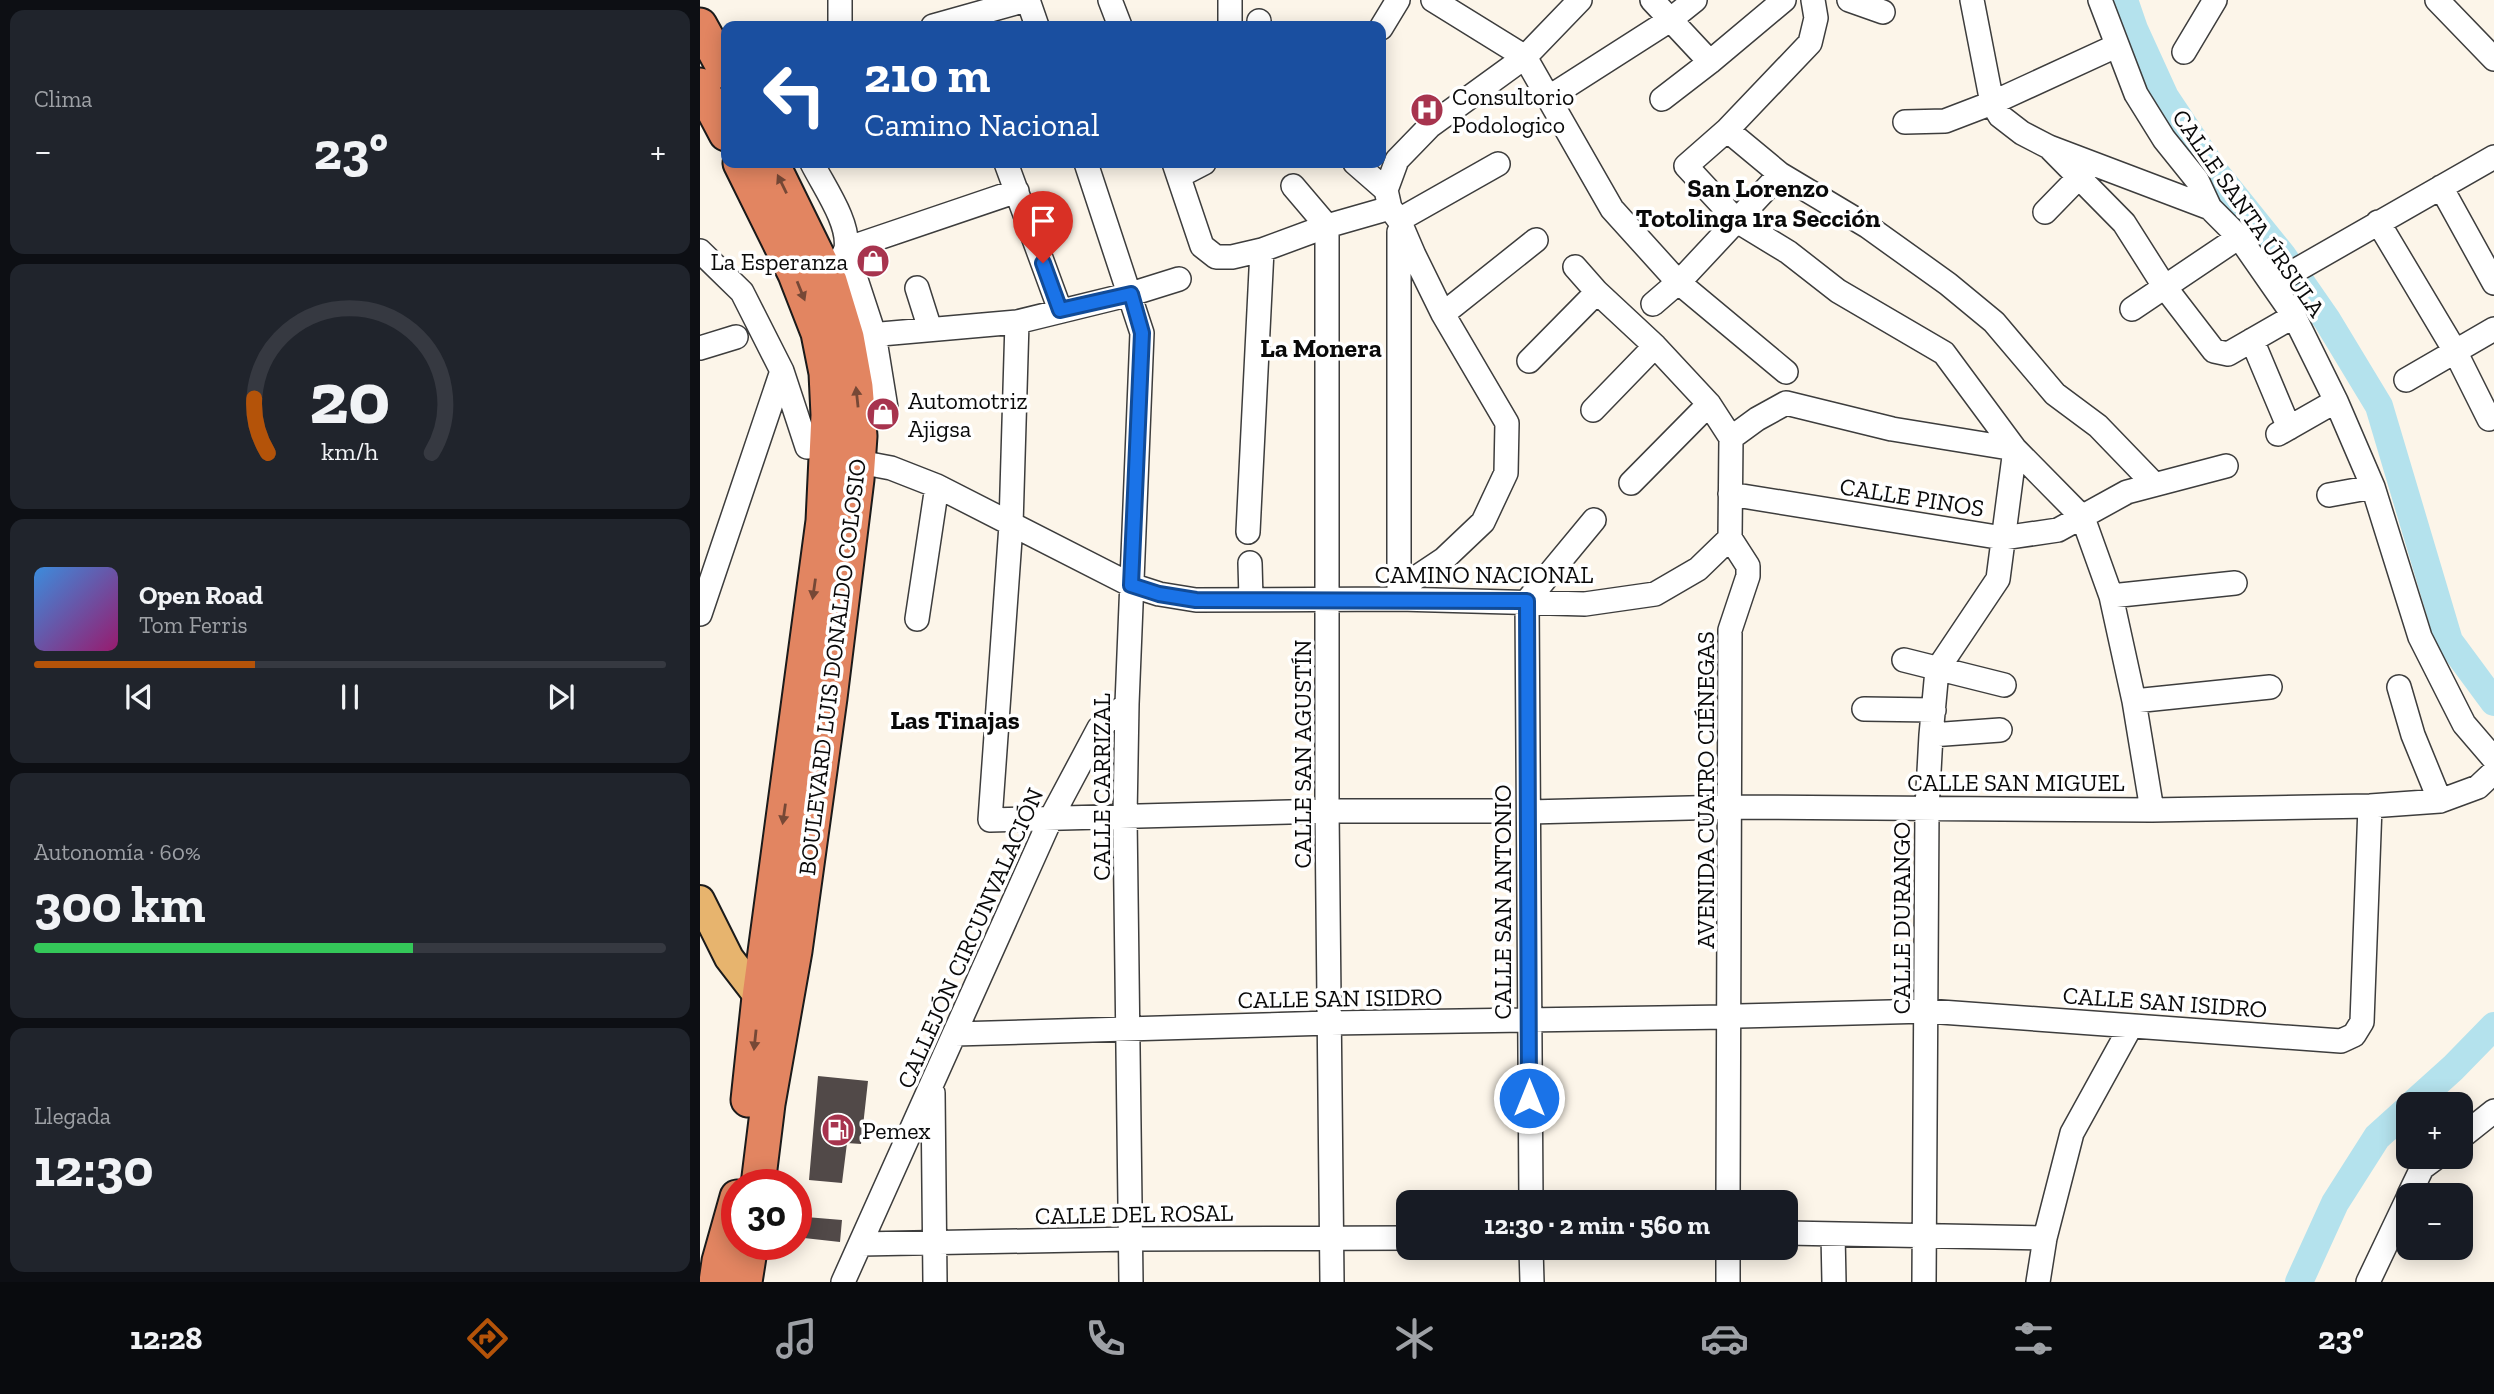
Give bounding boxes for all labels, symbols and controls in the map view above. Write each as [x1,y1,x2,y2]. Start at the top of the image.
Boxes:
text: 210 m [864,46,990,105]
icon: left [749,49,840,140]
place label: Consultorio Podologico [1452,82,1574,139]
text: Clima [34,85,92,113]
hospital icon: Consultorio Podologico [1408,91,1446,129]
street label: CALLE SANTA ÚRSULA [2166,104,2332,323]
text: Camino Nacional [864,106,1100,144]
text: 23° [314,120,388,182]
text: − [34,128,52,174]
text: + [650,128,666,174]
district label: San Lorenzo Totolinga 1ra Sección [1636,172,1881,234]
one-way arrow [777,174,788,194]
pin [1013,191,1073,263]
icon: arrive [1024,202,1062,240]
shop icon: La Esperanza [854,242,892,280]
place label: La Esperanza [711,247,848,276]
one-way arrow [796,280,807,301]
district label: La Monera [1260,332,1382,364]
text: 20 [309,354,391,442]
one-way arrow [851,386,862,408]
place label: Automotriz Ajigsa [908,386,1028,443]
shop icon: Automotriz Ajigsa [864,395,902,433]
text: km/h [321,435,379,465]
street label: BOULEVARD LUIS DONALDO COLOSIO [792,457,872,877]
street label: CALLE PINOS [1838,471,1986,523]
street label: CAMINO NACIONAL [1375,560,1593,589]
one-way arrow [808,578,819,600]
text: Open Road [139,579,263,611]
text: Tom Ferris [139,611,248,639]
street label: AVENIDA CUATRO CIÉNEGAS [1691,631,1720,949]
street label: CALLE SAN AGUSTÍN [1288,640,1317,868]
icon: previous [120,678,158,716]
icon: pause [331,678,369,716]
icon: next [542,678,580,716]
street label: CALLE CARRIZAL [1087,693,1116,881]
district label: Las Tinajas [890,704,1020,736]
street label: CALLE SAN MIGUEL [1907,768,2125,797]
street label: CALLEJÓN CIRCUNVALACIÓN [890,783,1050,1093]
street label: CALLE SAN ANTONIO [1488,785,1517,1019]
one-way arrow [778,804,789,826]
street label: CALLE DURANGO [1887,822,1916,1014]
text: Autonomía · 60% [34,838,201,866]
text: 300 km [34,873,206,935]
street label: CALLE SAN ISIDRO [2062,980,2268,1024]
street label: CALLE SAN ISIDRO [1237,982,1443,1014]
one-way arrow [749,1029,760,1051]
position arrow [1492,1061,1566,1135]
map controls [2396,1092,2473,1260]
button: + [2396,1092,2473,1169]
text: Llegada [34,1102,111,1130]
fuel station icon: Pemex [819,1111,857,1149]
place label: Pemex [862,1116,931,1145]
text: 12:30 [34,1137,154,1199]
speed limit sign: 30 [721,1169,812,1260]
button: − [2396,1183,2473,1260]
street label: CALLE DEL ROSAL [1034,1198,1234,1230]
text: 12:30 · 2 min · 560 m [1484,1209,1710,1241]
icon: directions [463,1314,512,1363]
icon: music [772,1314,821,1363]
icon: phone [1081,1314,1130,1363]
icon: climate [1390,1314,1439,1363]
icon: car [1700,1314,1749,1363]
icon: filters [2009,1314,2058,1363]
text: 12:28 [130,1319,203,1357]
text: 23° [2318,1319,2364,1357]

